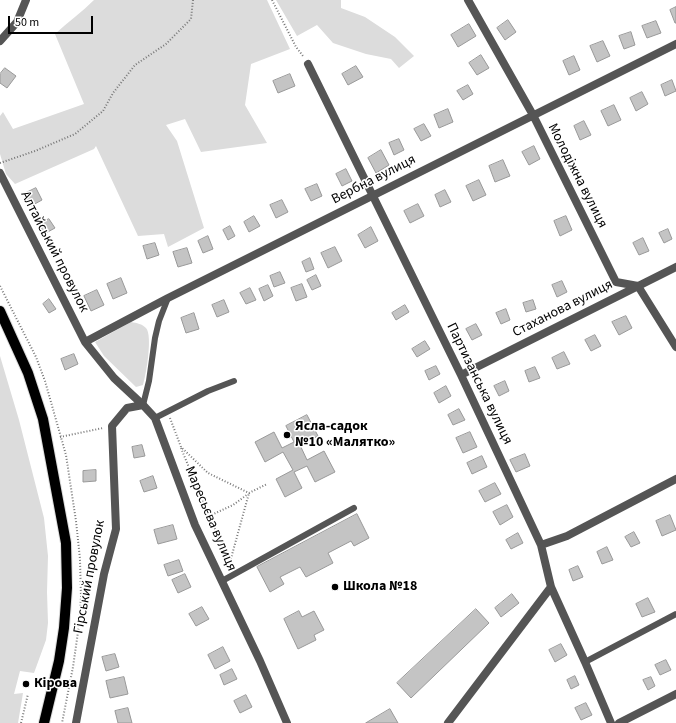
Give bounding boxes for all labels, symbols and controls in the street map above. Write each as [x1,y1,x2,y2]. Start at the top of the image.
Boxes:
scale bar [10,8,95,34]
text: 50 m [15,14,39,31]
street label: Молодіжна вулиця [543,121,611,231]
street label: Вербна вулиця [329,152,419,208]
street label: Алтайський провулок [16,189,92,315]
street label: Стаханова вулиця [510,276,616,342]
street label: Партизанська вулиця [442,321,516,447]
place label: Ясла-садок №10 «Малятко» [295,419,395,452]
marker: Ясла-садок №10 «Малятко» [282,430,292,440]
street label: Маресьєва вулиця [180,464,240,574]
street label: Гірський провулок [71,519,109,635]
place label: Школа №18 [343,579,417,595]
marker: Школа №18 [330,582,340,592]
place label: Кірова [34,676,77,692]
marker: Кірова [21,679,31,689]

